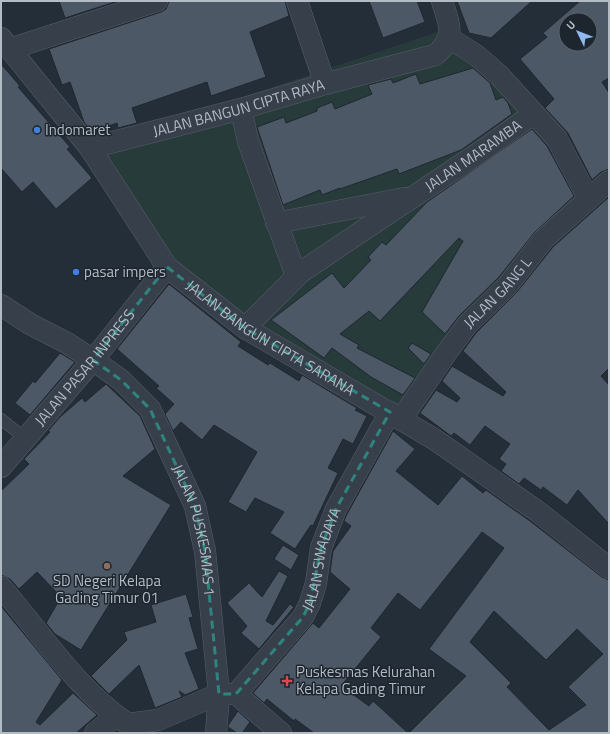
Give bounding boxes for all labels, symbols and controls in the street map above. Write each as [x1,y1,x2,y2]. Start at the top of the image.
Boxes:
north arrow [558,12,598,52]
text: U [562,17,579,33]
street label: JALAN BANGUN CIPTA RAYA [150,73,327,142]
street label: JALAN MARAMBA [420,114,526,197]
place label: Indomaret [45,118,111,141]
marker: Indomaret [32,125,42,135]
street label: JALAN GANG L [458,252,537,334]
place label: pasar impers [84,260,166,283]
marker: pasar impers [71,267,81,277]
street label: JALAN BANGUN CIPTA SARANA [181,274,359,401]
street label: JALAN PASAR INPRESS [29,304,140,431]
street label: JALAN PUSKESMAS 1 [166,460,221,597]
street label: JALAN SWADAYA [296,504,347,615]
marker: SD Negeri Kelapa Gading Timur 01 [102,561,112,571]
place label: SD Negeri Kelapa Gading Timur 01 [53,569,162,609]
place label: Puskesmas Kelurahan Kelapa Gading Timur [296,660,435,700]
marker: Puskesmas Kelurahan Kelapa Gading Timur [281,675,293,687]

